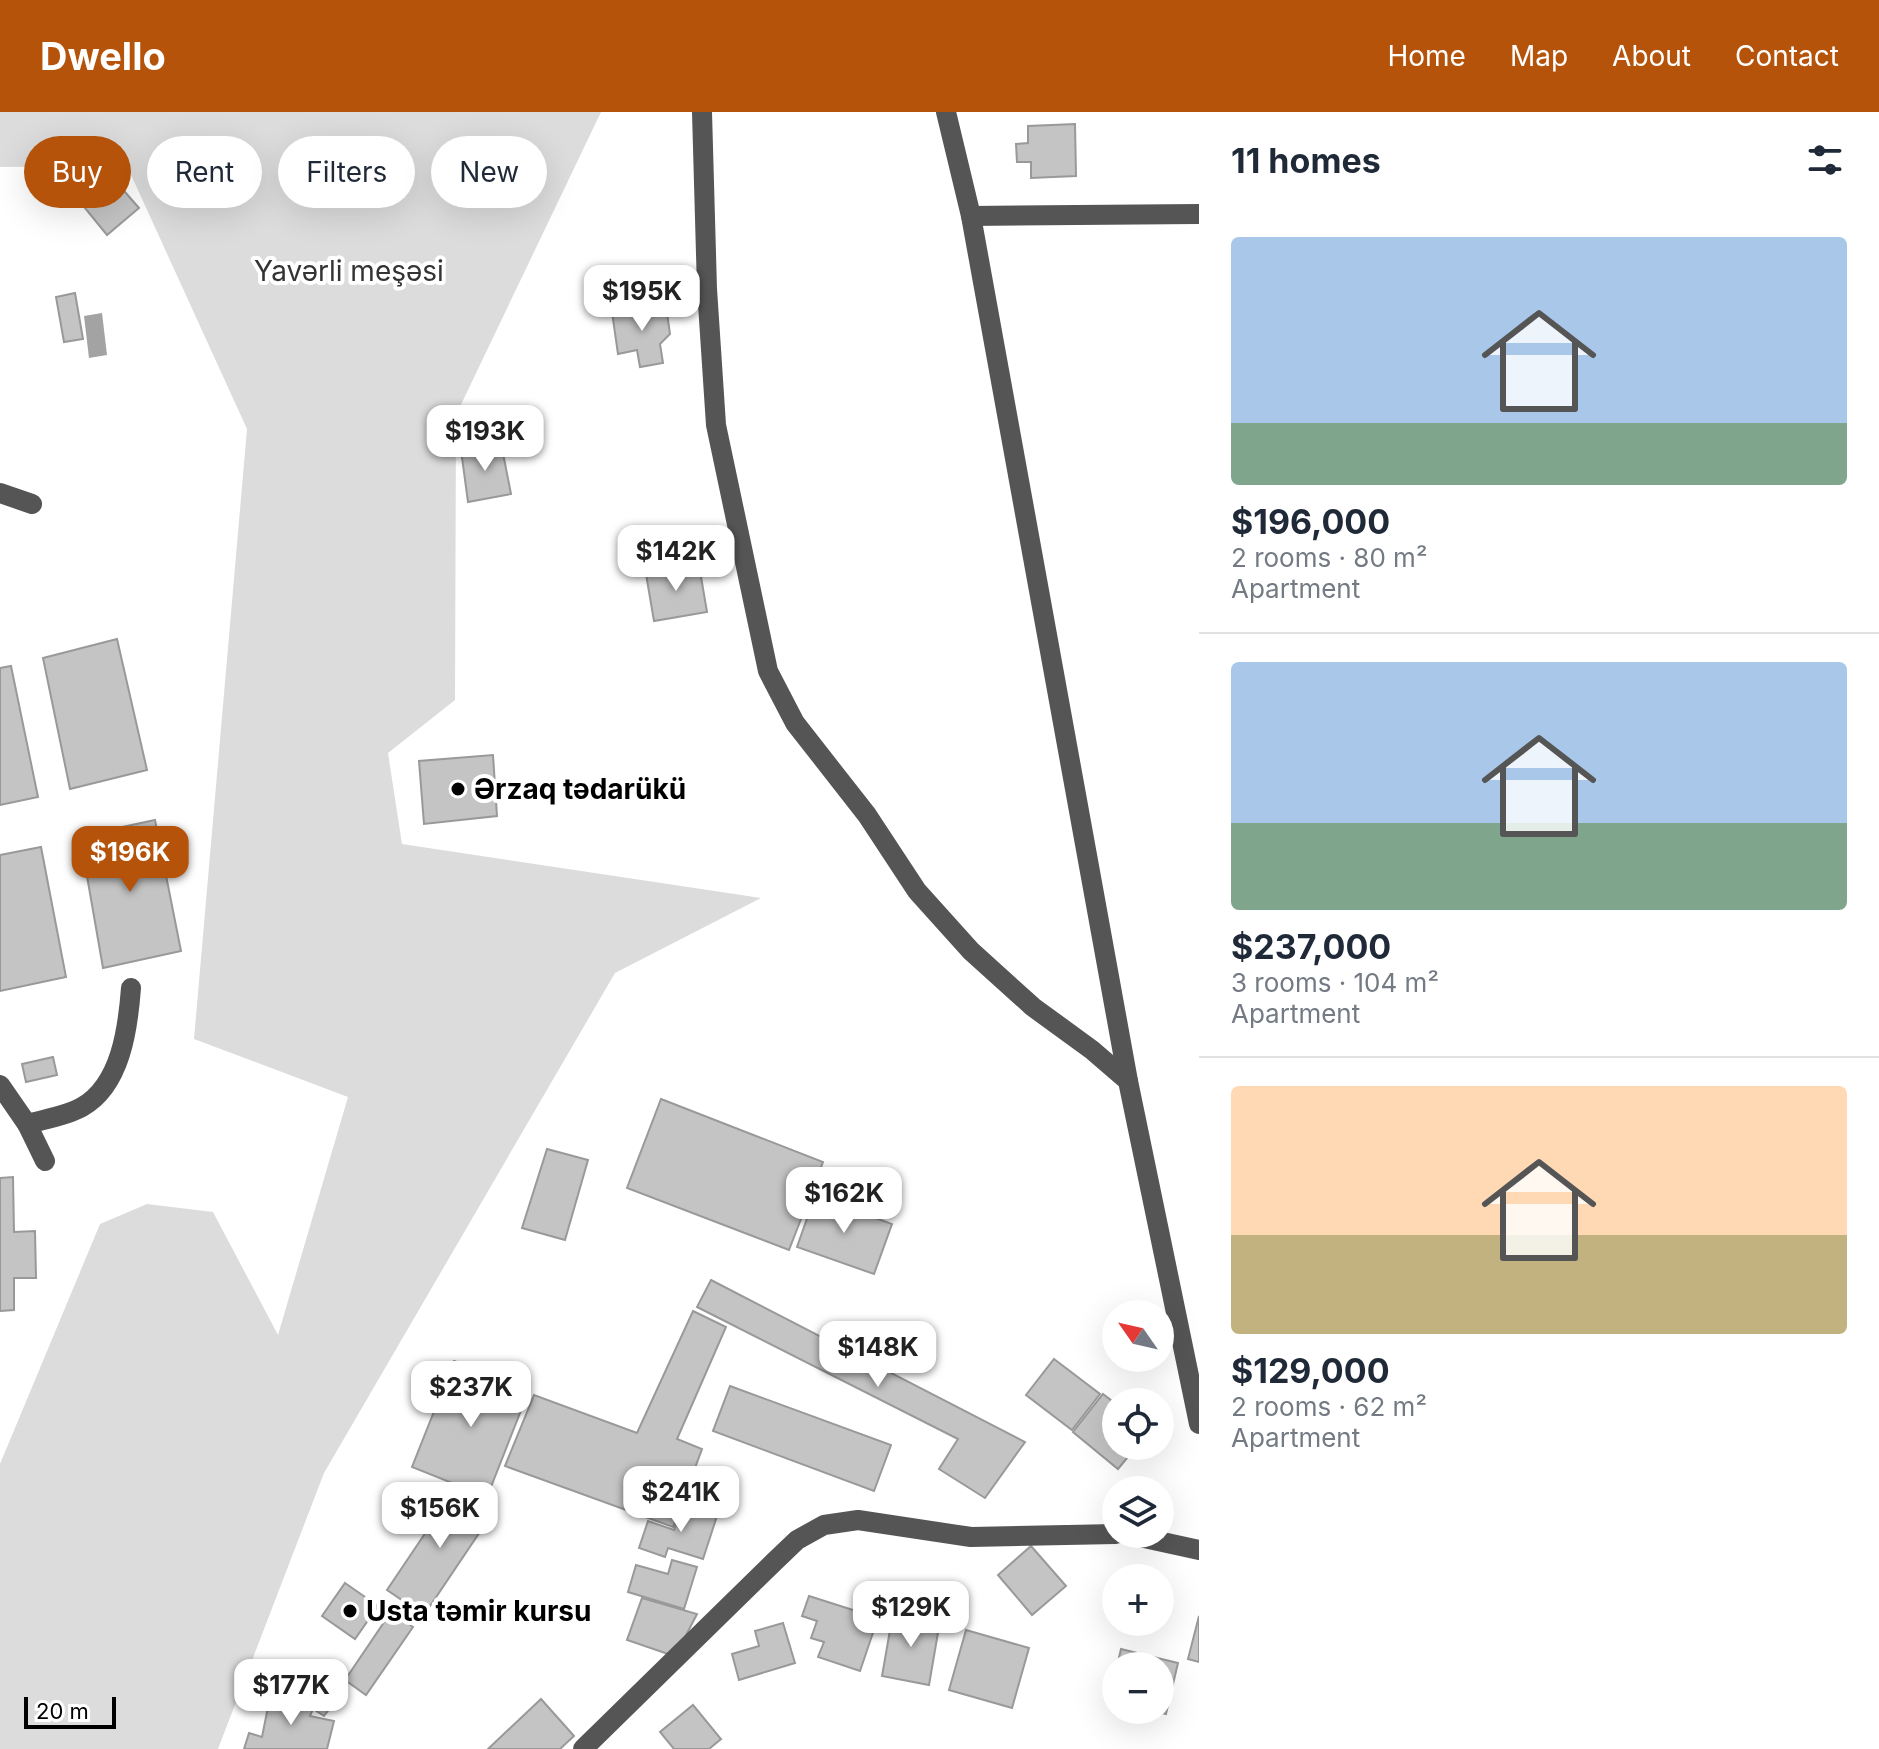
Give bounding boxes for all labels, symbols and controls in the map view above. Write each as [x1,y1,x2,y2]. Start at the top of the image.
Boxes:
text: Dwello [40,33,166,79]
text: Home [1387,39,1466,73]
text: Map [1510,39,1568,73]
text: About [1612,39,1691,73]
text: Contact [1735,39,1839,73]
chip: Buy [24,136,131,208]
chip: Rent [147,136,262,208]
chip: Filters [278,136,415,208]
chip: New [431,136,547,208]
icon: filters [1803,138,1847,182]
text: 11 homes [1231,140,1381,181]
park label: Yavərli meşəsi [254,254,444,288]
pin: $195K [586,265,698,333]
text: $195K [602,275,682,306]
icon: home [1467,289,1611,433]
pin: $193K [429,405,541,473]
text: $193K [445,415,525,446]
text: $196,000 [1231,501,1390,542]
pin: $142K [620,525,732,593]
text: $142K [636,535,716,566]
text: 2 rooms · 80 m² [1231,542,1427,573]
text: Apartment [1231,573,1360,604]
icon: home [1467,714,1611,858]
place label: Ərzaq tədarükü [474,772,686,806]
marker: Ərzaq tədarükü [449,780,467,798]
pin: $196K [74,826,186,894]
text: $196K [90,836,170,867]
text: $237,000 [1231,926,1391,967]
text: 3 rooms · 104 m² [1231,967,1439,998]
text: Apartment [1231,998,1360,1029]
icon: home [1467,1138,1611,1282]
pin: $162K [788,1167,900,1235]
text: $162K [804,1177,884,1208]
north arrow [1102,1300,1174,1372]
map controls [1102,1300,1174,1724]
pin: $148K [822,1321,934,1389]
text: $148K [837,1331,919,1362]
text: $129,000 [1231,1350,1390,1391]
pin: $237K [415,1361,527,1429]
text: $237K [429,1371,513,1402]
button: locate [1102,1388,1174,1460]
text: 2 rooms · 62 m² [1231,1391,1427,1422]
text: Apartment [1231,1422,1360,1453]
pin: $241K [625,1466,737,1534]
text: $241K [641,1476,721,1507]
button: layers [1102,1476,1174,1548]
pin: $156K [384,1482,496,1550]
text: $156K [400,1492,480,1523]
button: + [1102,1564,1174,1636]
pin: $129K [855,1581,967,1649]
text: $129K [871,1591,951,1622]
place label: Usta təmir kursu [366,1594,591,1628]
marker: Usta təmir kursu [341,1602,359,1620]
button: − [1102,1652,1174,1724]
pin: $177K [235,1659,347,1727]
text: $177K [252,1669,330,1700]
scale bar [24,1693,116,1729]
text: 20 m [36,1698,89,1724]

